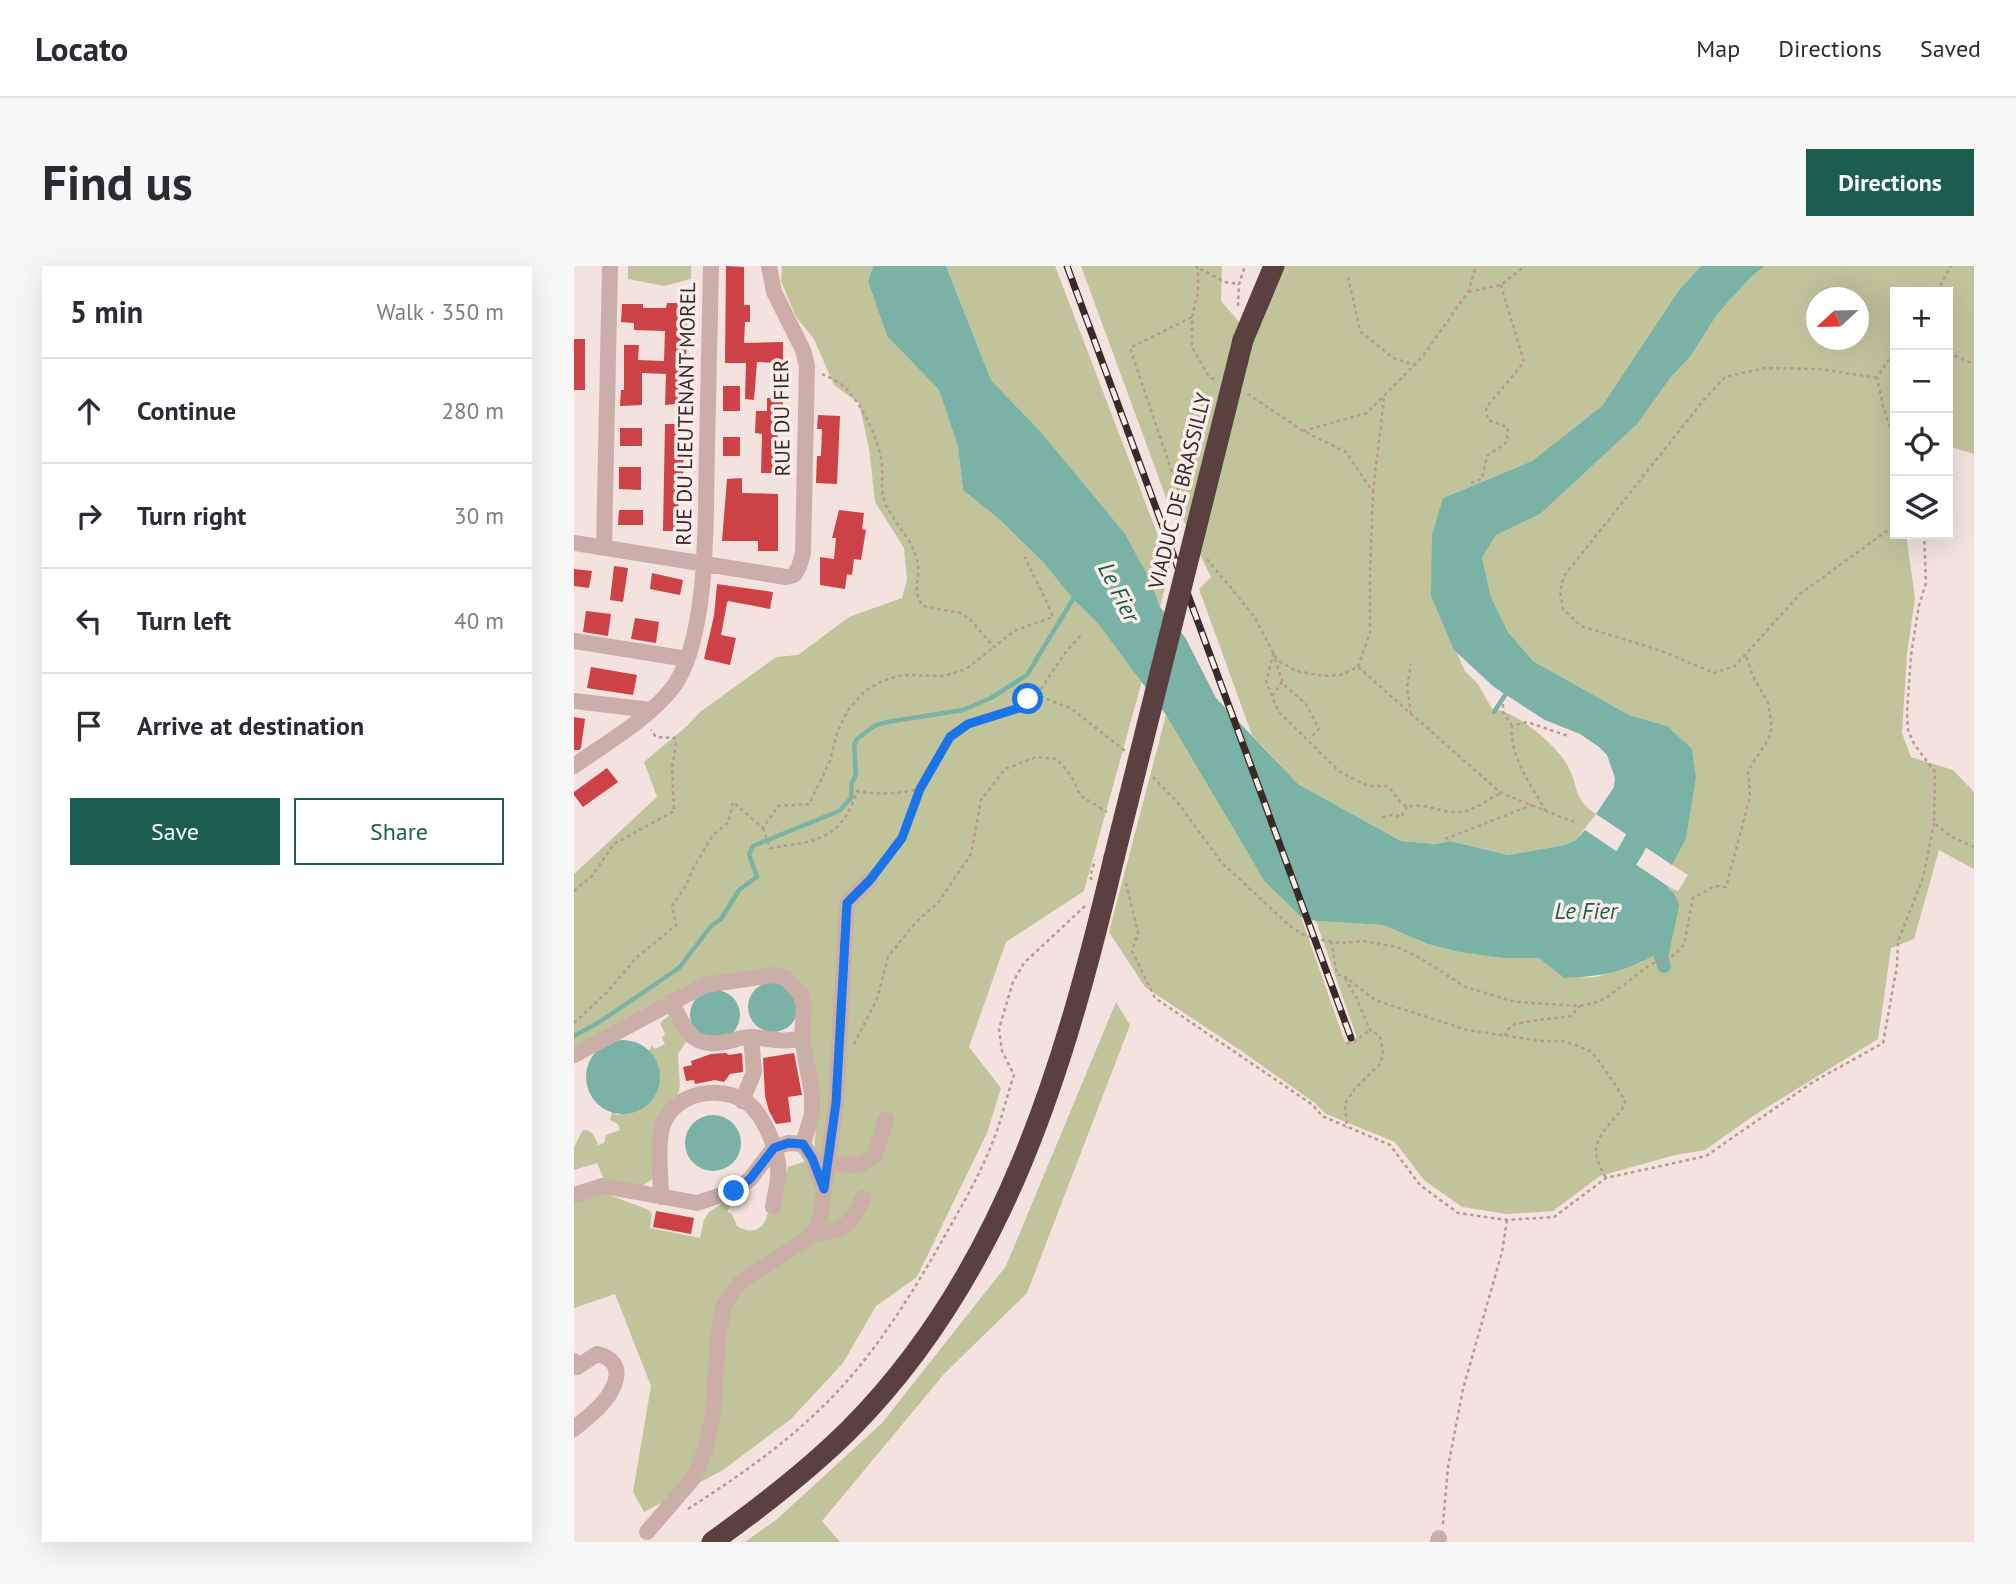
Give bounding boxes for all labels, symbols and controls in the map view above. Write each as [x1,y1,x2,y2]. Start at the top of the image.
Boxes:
text: Locato [35,27,128,70]
text: Map [1696,33,1740,64]
text: Directions [1778,33,1882,64]
text: Saved [1920,33,1981,64]
button: Directions [1806,149,1974,216]
text: Find us [42,150,193,214]
street label: RUE DU LIEUTENANT MOREL [670,282,701,546]
north arrow [1806,287,1869,350]
map controls [1890,287,1953,539]
button: + [1890,287,1953,350]
text: 5 min [70,292,143,331]
text: Walk · 350 m [377,297,504,326]
button: − [1890,350,1953,413]
street label: RUE DU FIER [767,359,796,477]
street label: VIADUC DE BRASSILLY [1142,390,1217,593]
icon: ahead [70,392,108,430]
text: Continue [137,394,236,427]
text: 280 m [442,396,504,425]
button: locate [1890,413,1953,476]
button: layers [1890,476,1953,539]
icon: right [70,497,108,535]
text: Turn right [137,499,246,532]
text: 30 m [454,501,504,530]
water label: Le Fier [1092,557,1147,628]
icon: left [70,602,108,640]
text: Turn left [137,604,231,637]
text: 40 m [454,606,504,635]
route start [1012,683,1043,714]
icon: arrive [70,707,108,745]
text: Arrive at destination [137,709,364,742]
button: Save [70,798,280,865]
button: Share [294,798,504,865]
water label: Le Fier [1555,896,1619,925]
route end [718,1175,749,1206]

